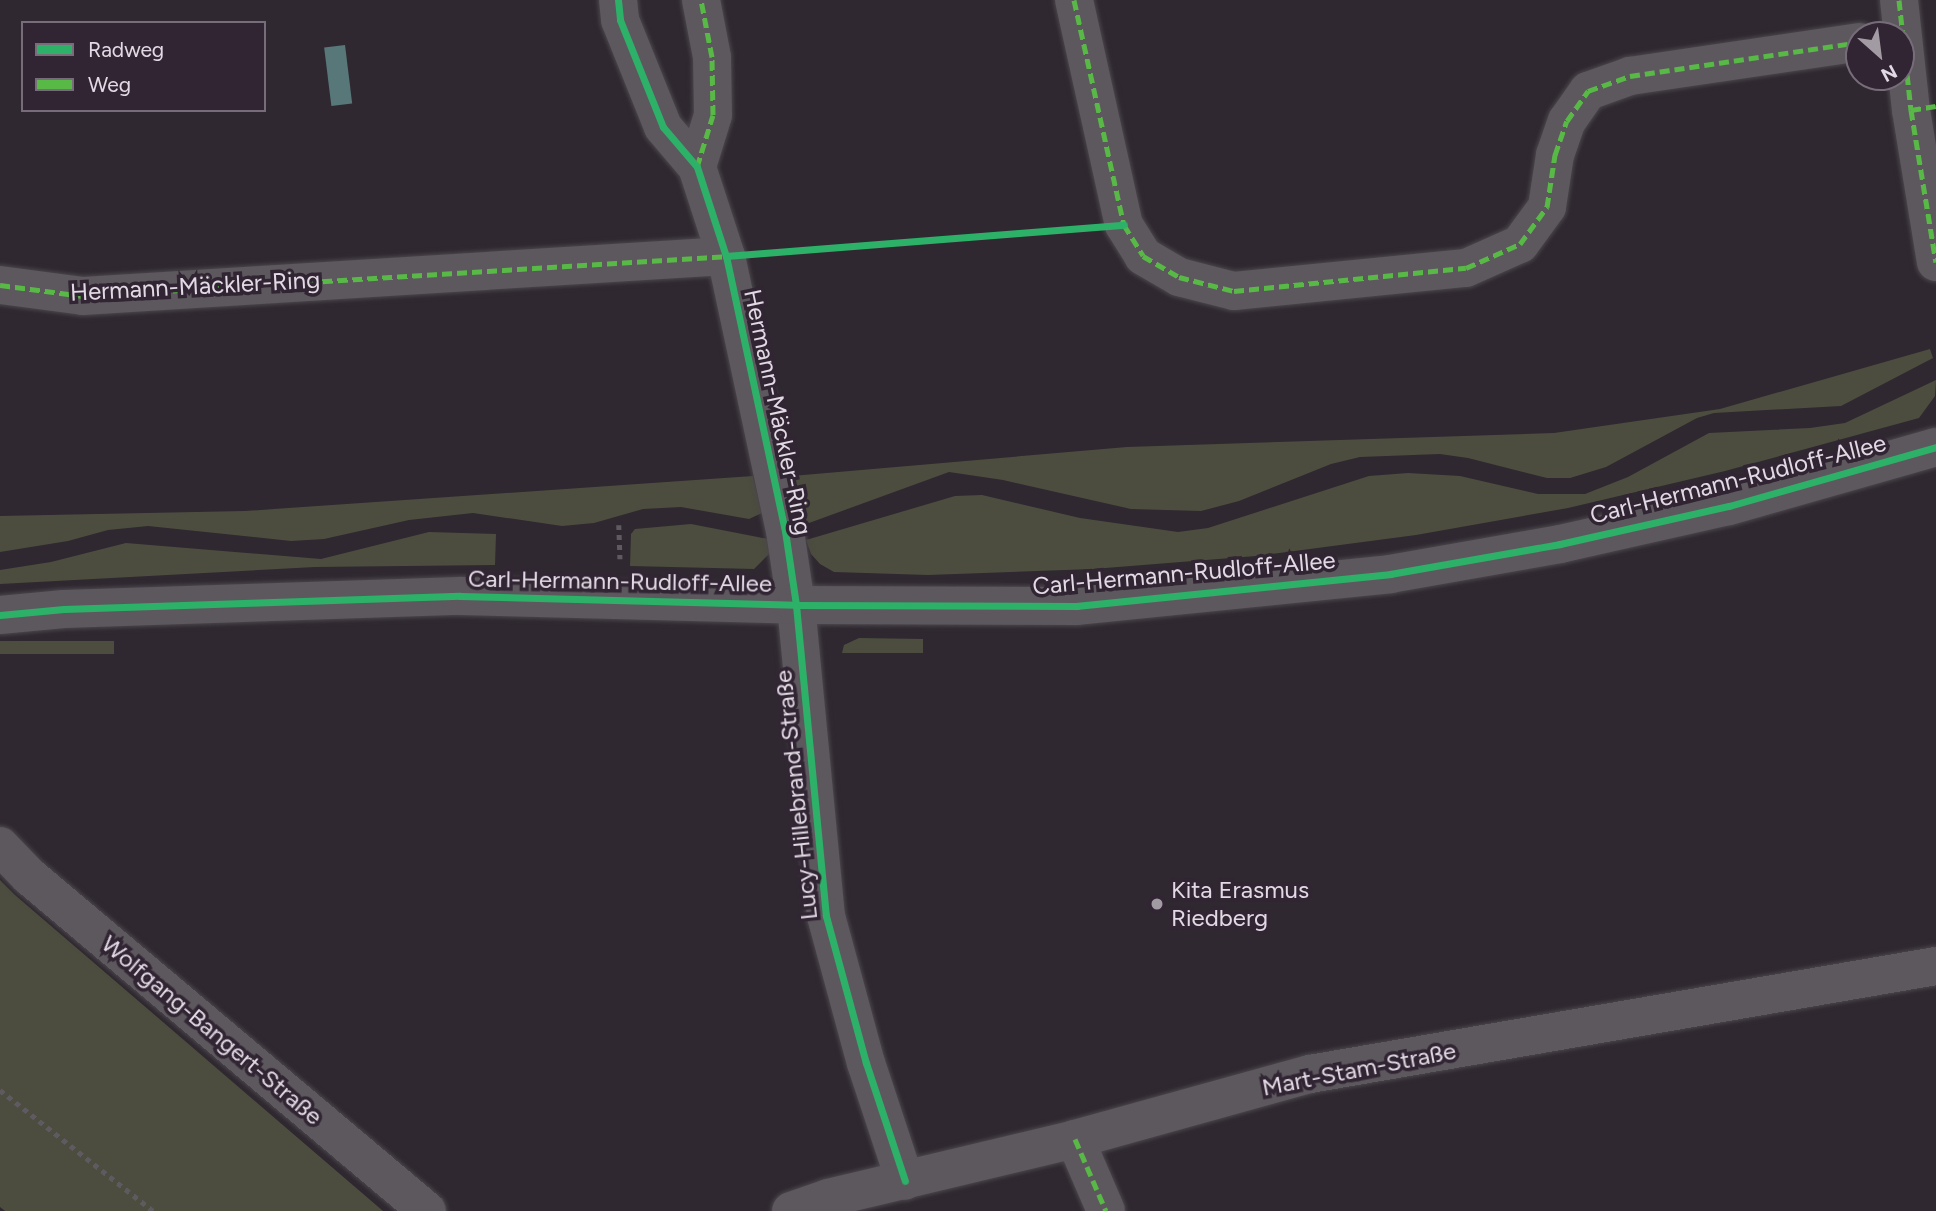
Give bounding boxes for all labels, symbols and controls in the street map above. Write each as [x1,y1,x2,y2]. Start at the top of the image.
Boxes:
legend [21,21,266,112]
north arrow [1845,21,1915,91]
text: Radweg [88,37,164,62]
text: N [1877,60,1901,87]
text: Weg [88,72,131,97]
street label: Hermann-Mäckler-Ring [69,265,321,307]
street label: Hermann-Mäckler-Ring [738,287,818,537]
street label: Carl-Hermann-Rudloff-Allee [1587,428,1889,530]
street label: Carl-Hermann-Rudloff-Allee [1031,545,1337,601]
street label: Carl-Hermann-Rudloff-Allee [468,564,772,598]
street label: Lucy-Hillebrand-Straße [769,669,823,921]
place label: Kita Erasmus Riedberg [1171,876,1309,932]
marker: Kita Erasmus Riedberg [1149,896,1165,912]
street label: Wolfgang-Bangert-Straße [96,929,328,1131]
street label: Mart-Stam-Straße [1260,1036,1458,1102]

